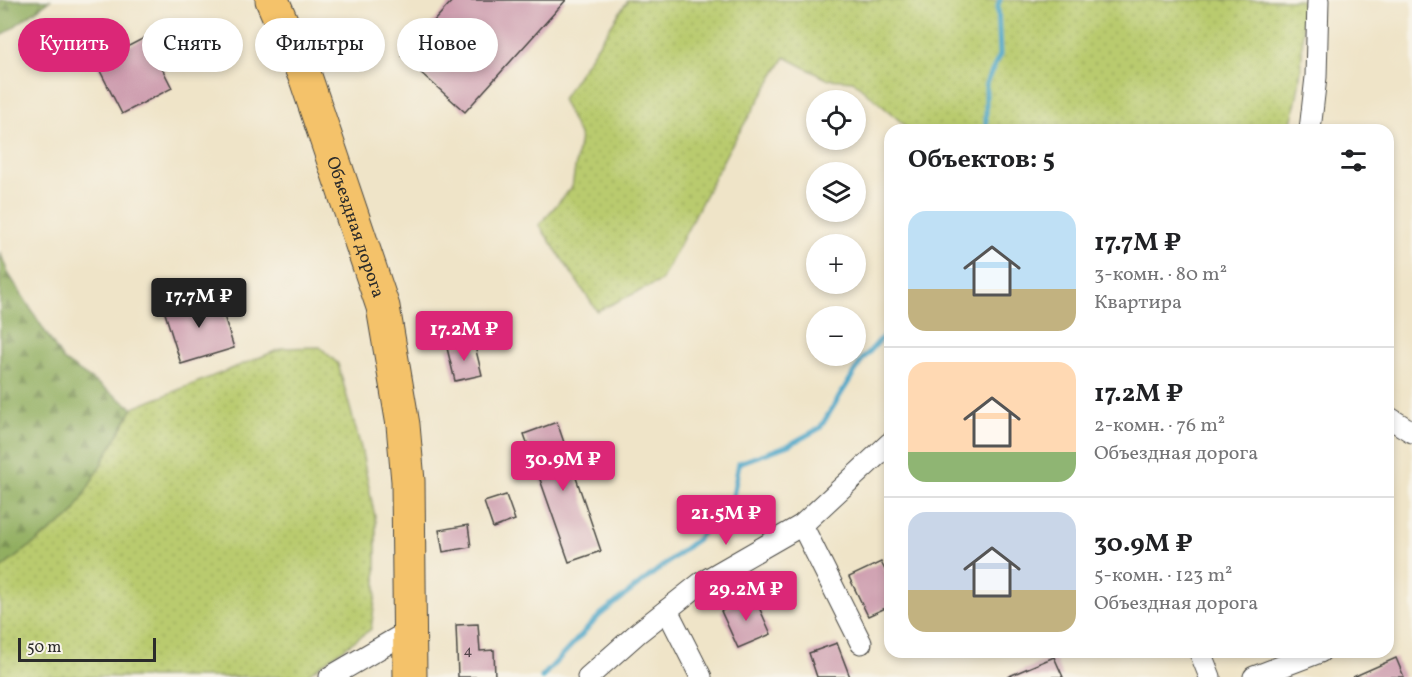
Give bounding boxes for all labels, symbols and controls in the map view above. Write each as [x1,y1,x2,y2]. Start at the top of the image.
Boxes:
chip: Купить [18,18,130,72]
chip: Снять [142,18,243,72]
chip: Фильтры [255,18,385,72]
chip: Новое [397,18,498,72]
map controls [806,90,866,366]
button: locate [806,90,866,150]
text: Объектов: 5 [908,142,1055,178]
icon: filters [1337,144,1370,177]
street label: Объездная дорога [319,153,390,301]
button: layers [806,162,866,222]
text: 17.7M ₽ [1094,225,1181,261]
button: + [806,234,866,294]
icon: home [956,235,1028,307]
text: 3-комн. · 80 m² [1094,261,1227,289]
pin: 17.7M ₽ [144,278,254,329]
text: 17.7M ₽ [165,283,233,311]
text: Квартира [1094,289,1182,317]
button: − [806,306,866,366]
pin: 17.2M ₽ [409,311,519,362]
text: 17.2M ₽ [430,316,498,344]
text: 17.2M ₽ [1094,376,1183,412]
icon: home [956,386,1028,458]
text: 2-комн. · 76 m² [1094,412,1225,440]
text: Объездная дорога [1094,440,1258,468]
pin: 30.9M ₽ [508,441,618,492]
text: 30.9M ₽ [525,446,601,474]
pin: 21.5M ₽ [671,495,781,546]
text: 21.5M ₽ [691,500,761,528]
text: 30.9M ₽ [1094,526,1193,562]
icon: home [956,536,1028,608]
text: 5-комн. · 123 m² [1094,562,1232,590]
pin: 29.2M ₽ [691,571,801,622]
text: 29.2M ₽ [709,576,783,604]
text: Объездная дорога [1094,590,1258,618]
scale bar [18,635,156,662]
text: 50 m [27,637,61,659]
house number: 4 [464,641,473,662]

